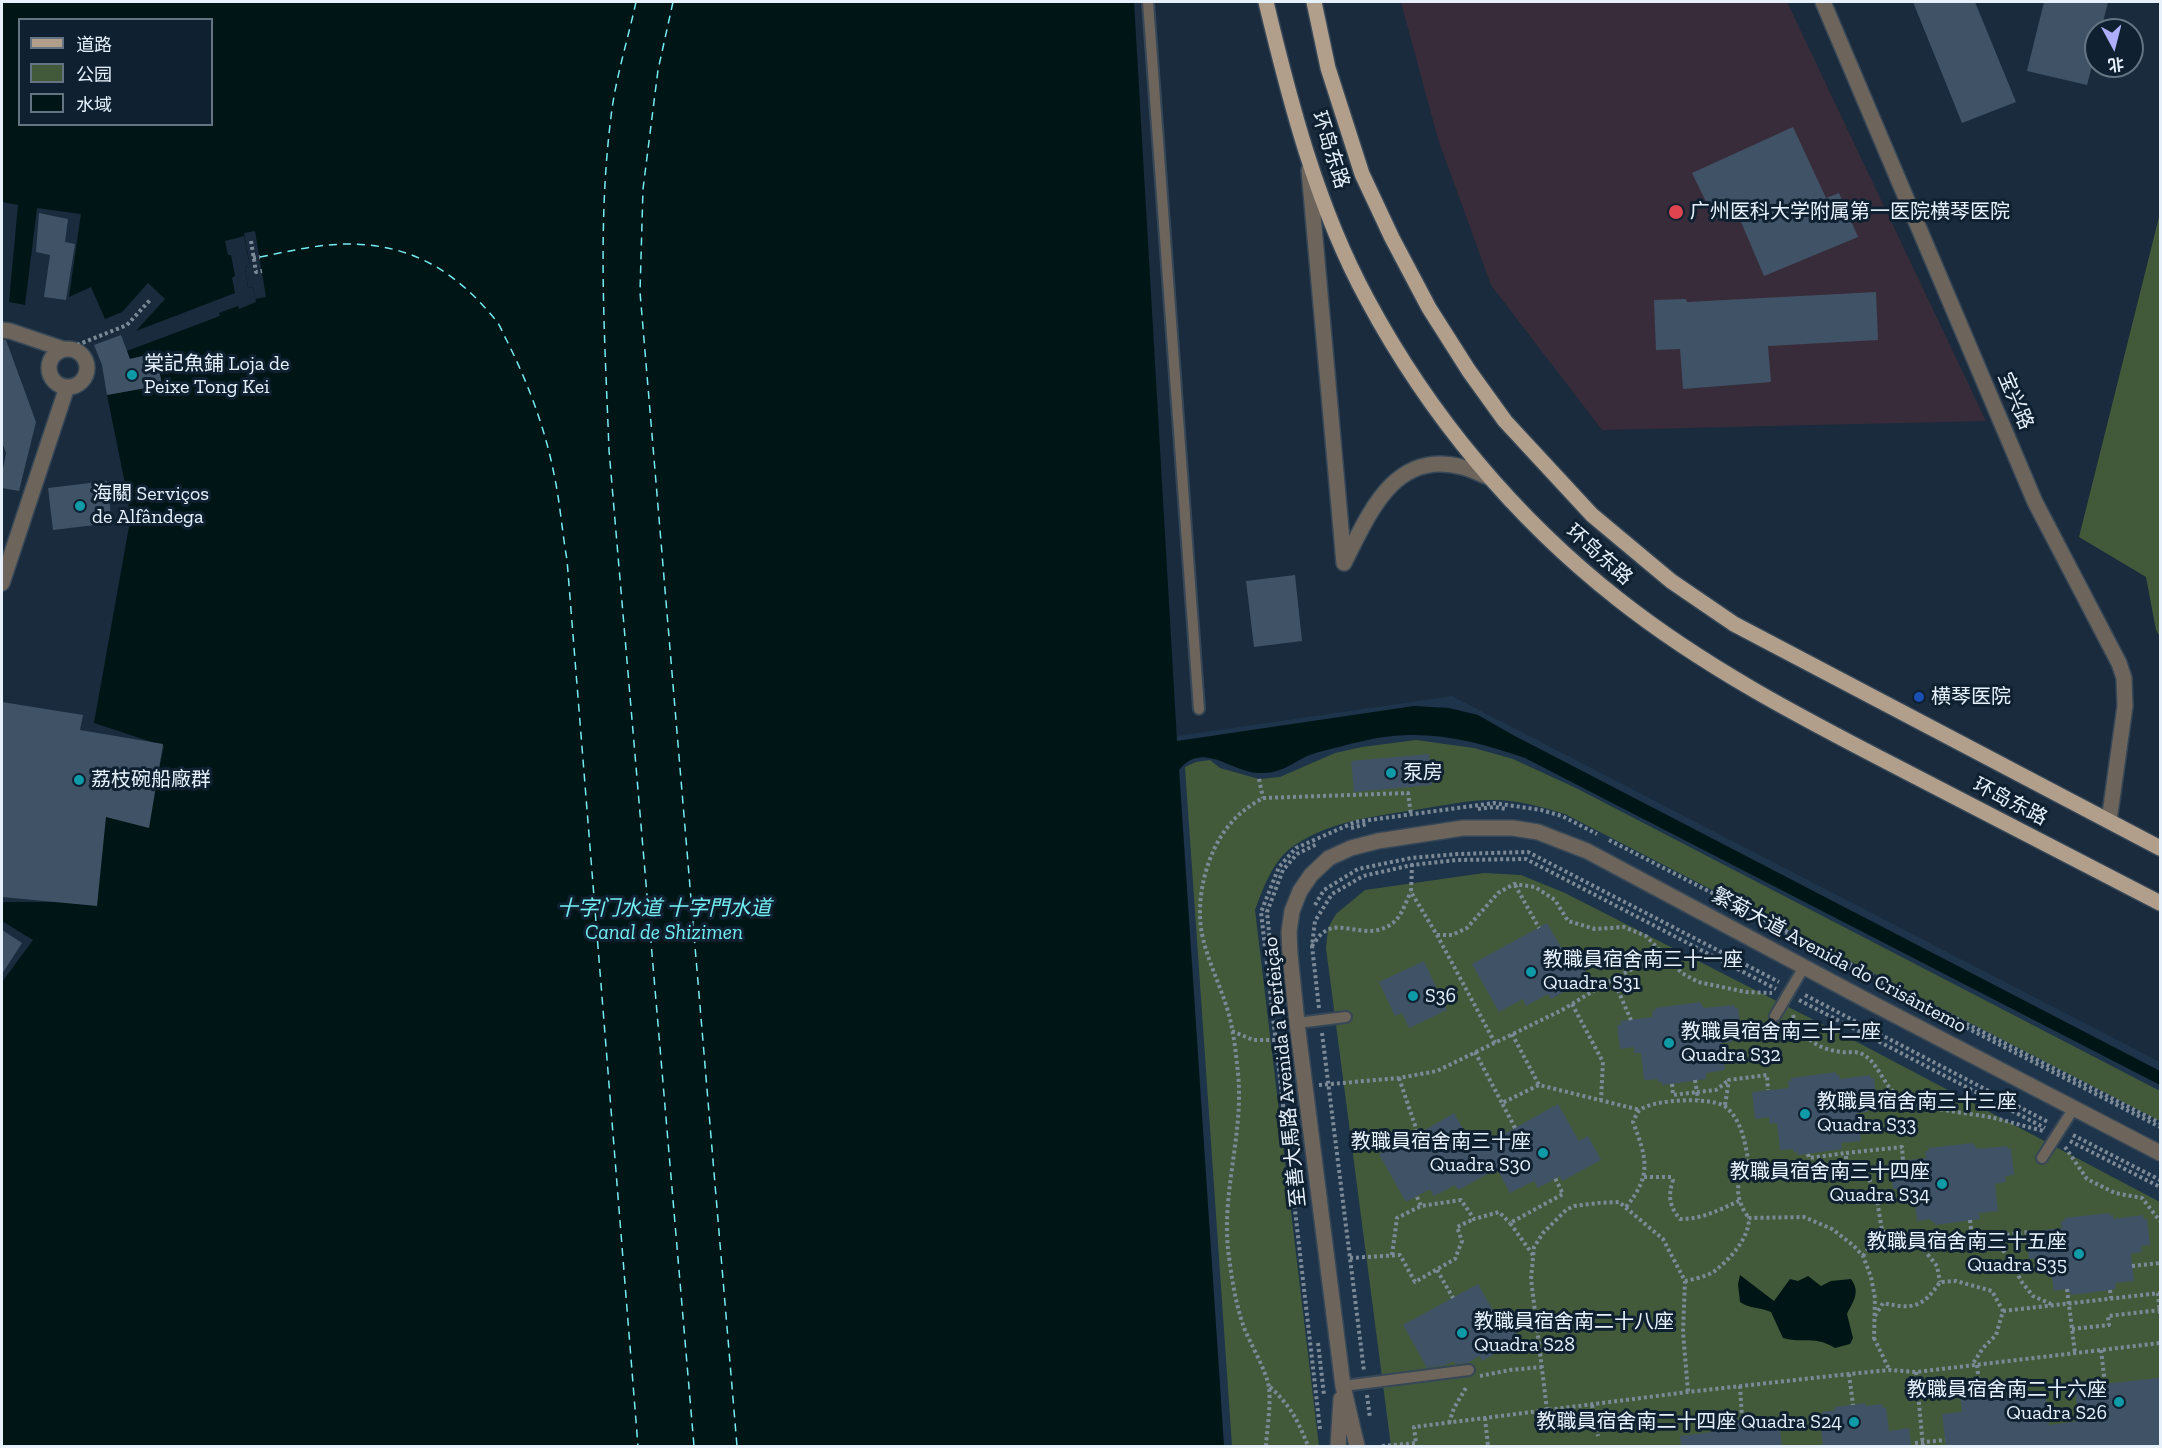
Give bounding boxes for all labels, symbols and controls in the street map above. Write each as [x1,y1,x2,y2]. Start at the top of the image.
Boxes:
legend [18,18,213,126]
north arrow [2084,18,2144,78]
text: 道路 [76,34,112,56]
text: 北 [2107,54,2125,75]
text: 公园 [76,64,112,86]
text: 水域 [76,94,112,116]
street label: 环岛东路 [1306,108,1354,192]
place label: 广州医科大学附属第一医院横琴医院 [1690,200,2010,224]
marker: 广州医科大学附属第一医院横琴医院 [1667,203,1685,221]
place label: 棠記魚鋪 Loja de Peixe Tong Kei [144,352,289,399]
marker: 棠記魚鋪 Loja de Peixe Tong Kei [125,368,139,382]
street label: 宝兴路 [1992,369,2038,433]
place label: 海關 Serviços de Alfândega [92,482,209,529]
marker: 海關 Serviços de Alfândega [73,499,87,513]
street label: 环岛东路 [1561,520,1637,590]
place label: 横琴医院 [1931,685,2011,709]
marker: 横琴医院 [1912,690,1926,704]
place label: 泵房 [1403,761,1443,785]
marker: 泵房 [1384,766,1398,780]
place label: 荔枝碗船廠群 [91,768,211,792]
marker: 荔枝碗船廠群 [72,773,86,787]
street label: 环岛东路 [1969,773,2051,831]
street label: 繁菊大道 Avenida do Crisântemo [1708,884,1970,1038]
water label: 十字门水道 十字門水道 Canal de Shizimen [557,896,771,946]
street label: 至善大馬路 Avenida a Perfeição [1259,936,1311,1208]
place label: 教職員宿舍南三十一座 Quadra S31 [1543,948,1743,995]
marker: 教職員宿舍南三十一座 Quadra S31 [1524,965,1538,979]
place label: S36 [1425,984,1456,1008]
marker: S36 [1406,989,1420,1003]
place label: 教職員宿舍南三十二座 Quadra S32 [1681,1020,1881,1067]
marker: 教職員宿舍南三十二座 Quadra S32 [1662,1036,1676,1050]
place label: 教職員宿舍南三十三座 Quadra S33 [1817,1090,2017,1137]
marker: 教職員宿舍南三十三座 Quadra S33 [1798,1107,1812,1121]
place label: 教職員宿舍南三十座 Quadra S30 [1351,1130,1531,1177]
marker: 教職員宿舍南三十座 Quadra S30 [1536,1146,1550,1160]
place label: 教職員宿舍南三十四座 Quadra S34 [1730,1160,1930,1207]
marker: 教職員宿舍南三十四座 Quadra S34 [1935,1177,1949,1191]
place label: 教職員宿舍南三十五座 Quadra S35 [1867,1230,2067,1277]
marker: 教職員宿舍南三十五座 Quadra S35 [2072,1247,2086,1261]
place label: 教職員宿舍南二十八座 Quadra S28 [1474,1310,1674,1357]
marker: 教職員宿舍南二十八座 Quadra S28 [1455,1326,1469,1340]
place label: 教職員宿舍南二十六座 Quadra S26 [1907,1378,2107,1425]
marker: 教職員宿舍南二十六座 Quadra S26 [2112,1395,2126,1409]
place label: 教職員宿舍南二十四座 Quadra S24 [1537,1410,1842,1434]
marker: 教職員宿舍南二十四座 Quadra S24 [1847,1415,1861,1429]

